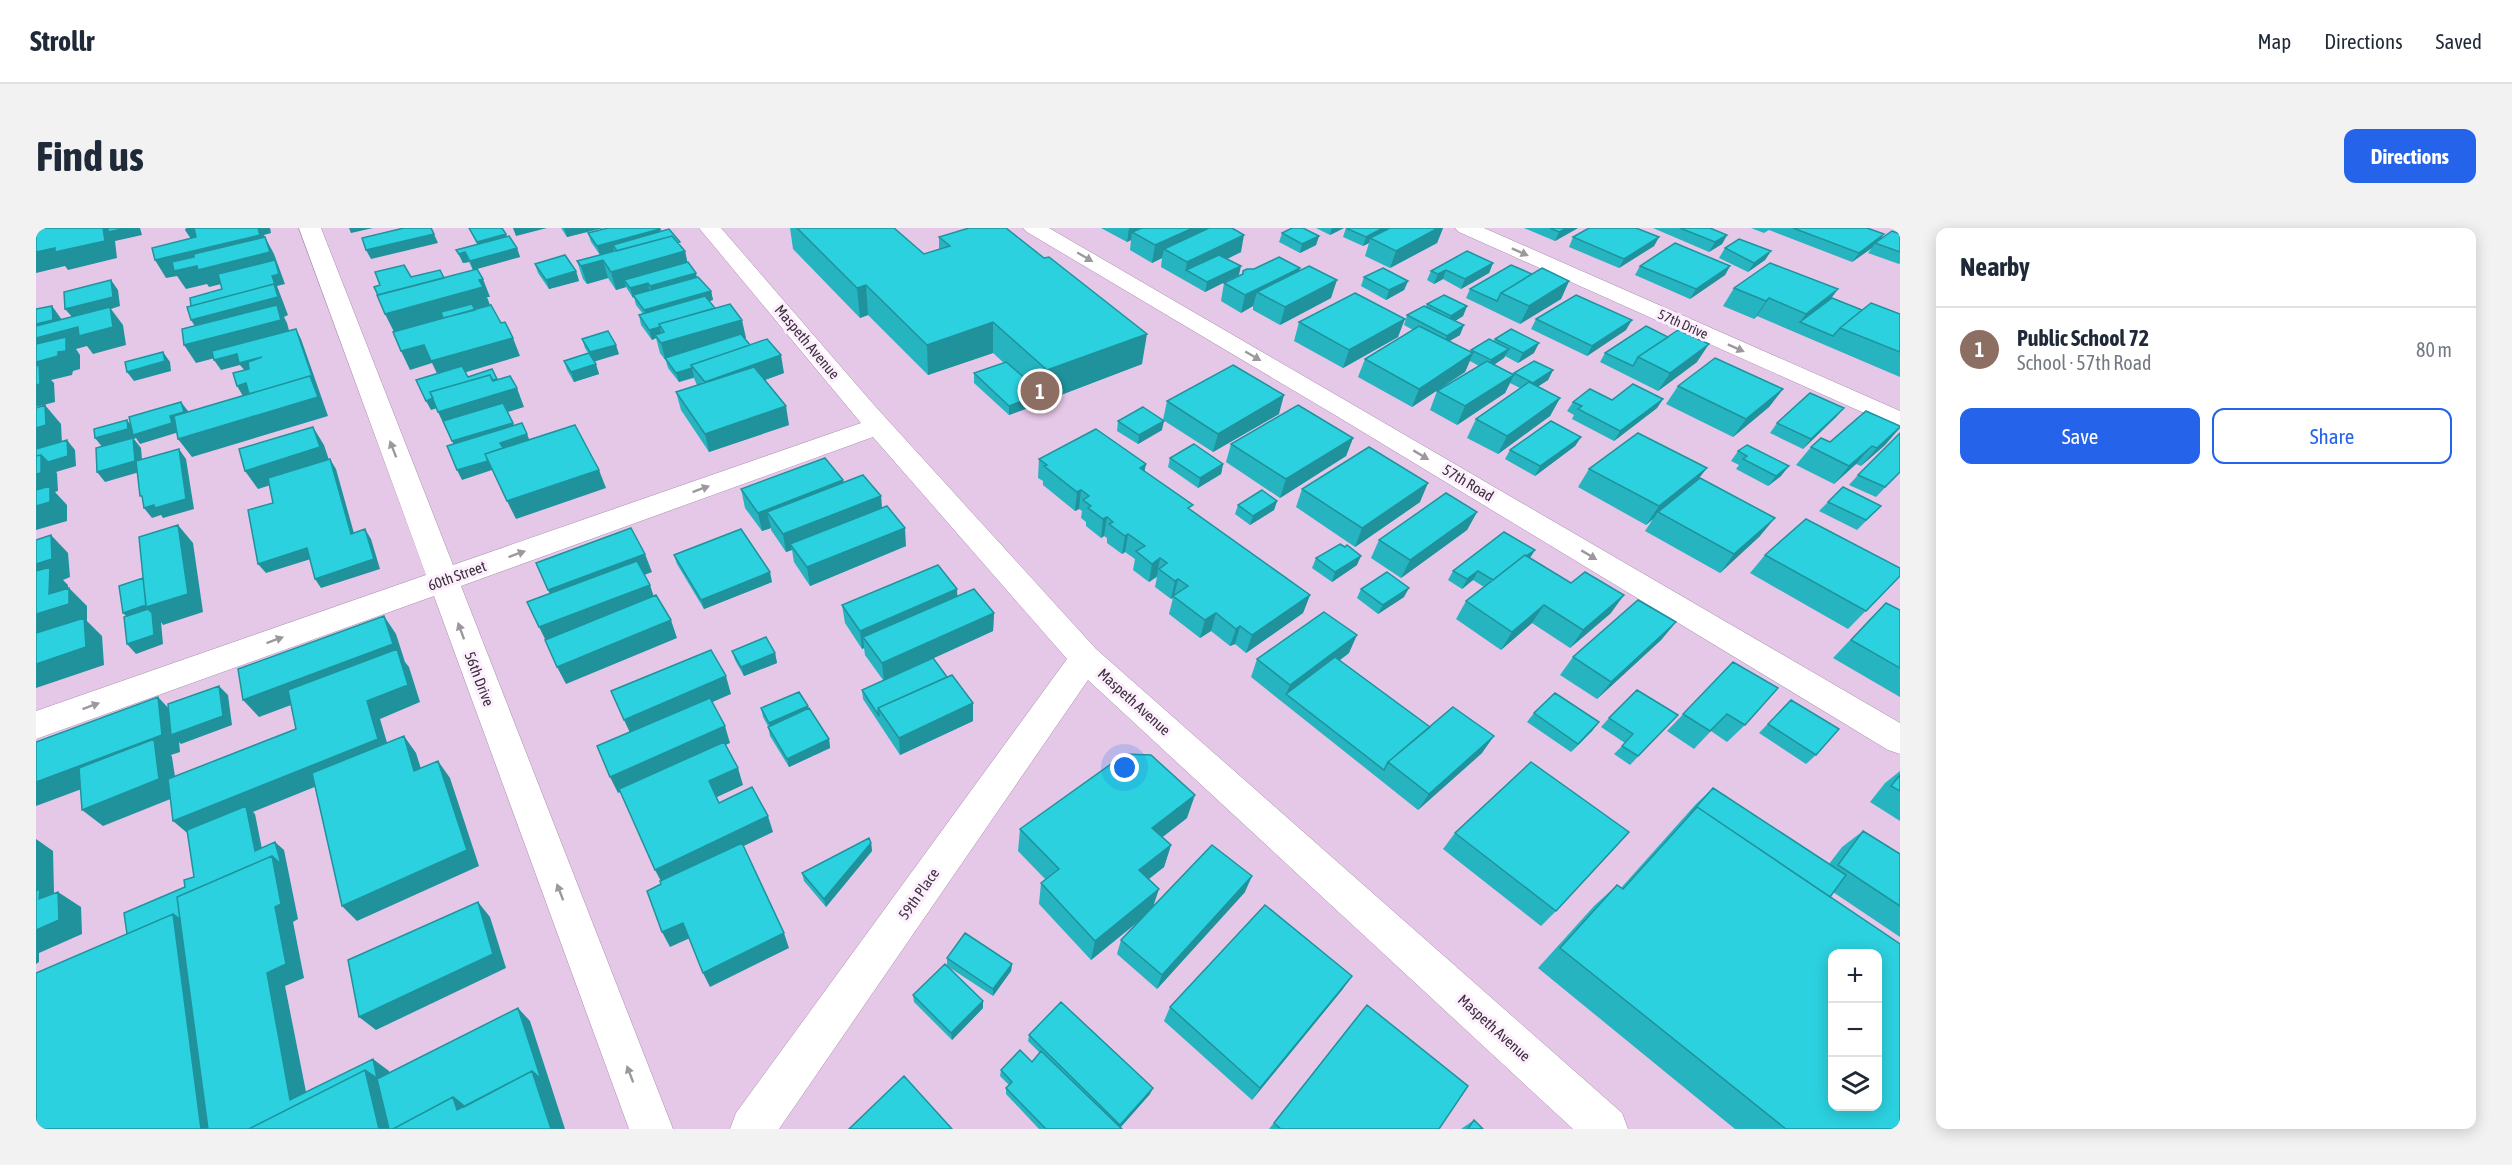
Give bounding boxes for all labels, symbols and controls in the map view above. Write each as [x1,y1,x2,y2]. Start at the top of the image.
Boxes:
text: Strollr [30,25,94,57]
text: Map [2257,29,2291,53]
text: Directions [2324,29,2403,53]
text: Saved [2436,29,2482,53]
button: Directions [2344,129,2476,183]
text: Find us [36,132,144,180]
one-way arrow [1511,247,1529,257]
one-way arrow [1077,252,1093,263]
text: Nearby [1960,252,2030,282]
street label: Maspeth Avenue [771,301,843,382]
street label: 57th Drive [1656,306,1710,342]
text: Public School 72 [2017,325,2149,351]
text: 1 [1975,338,1984,361]
text: 80 m [2416,338,2452,361]
one-way arrow [1728,343,1746,353]
one-way arrow [1245,351,1262,361]
text: School · 57th Road [2017,351,2152,374]
pin: 1 [1020,368,1060,414]
button: Save [1960,408,2200,464]
button: Share [2212,408,2452,464]
one-way arrow [388,439,398,457]
one-way arrow [1413,449,1429,460]
street label: 57th Road [1440,461,1497,504]
one-way arrow [692,483,710,493]
one-way arrow [508,549,526,559]
one-way arrow [1581,549,1597,560]
street label: 60th Street [425,557,488,594]
one-way arrow [456,622,466,640]
one-way arrow [266,635,284,645]
street label: 56th Drive [461,649,498,709]
street label: Maspeth Avenue [1095,665,1174,739]
one-way arrow [82,700,100,710]
your location [1110,753,1139,782]
street label: 59th Place [895,865,942,923]
one-way arrow [555,883,565,901]
map controls [1828,949,1882,1111]
button: + [1828,949,1882,1003]
street label: Maspeth Avenue [1455,991,1534,1065]
button: − [1828,1003,1882,1057]
button: layers [1828,1057,1882,1111]
one-way arrow [624,1065,634,1083]

